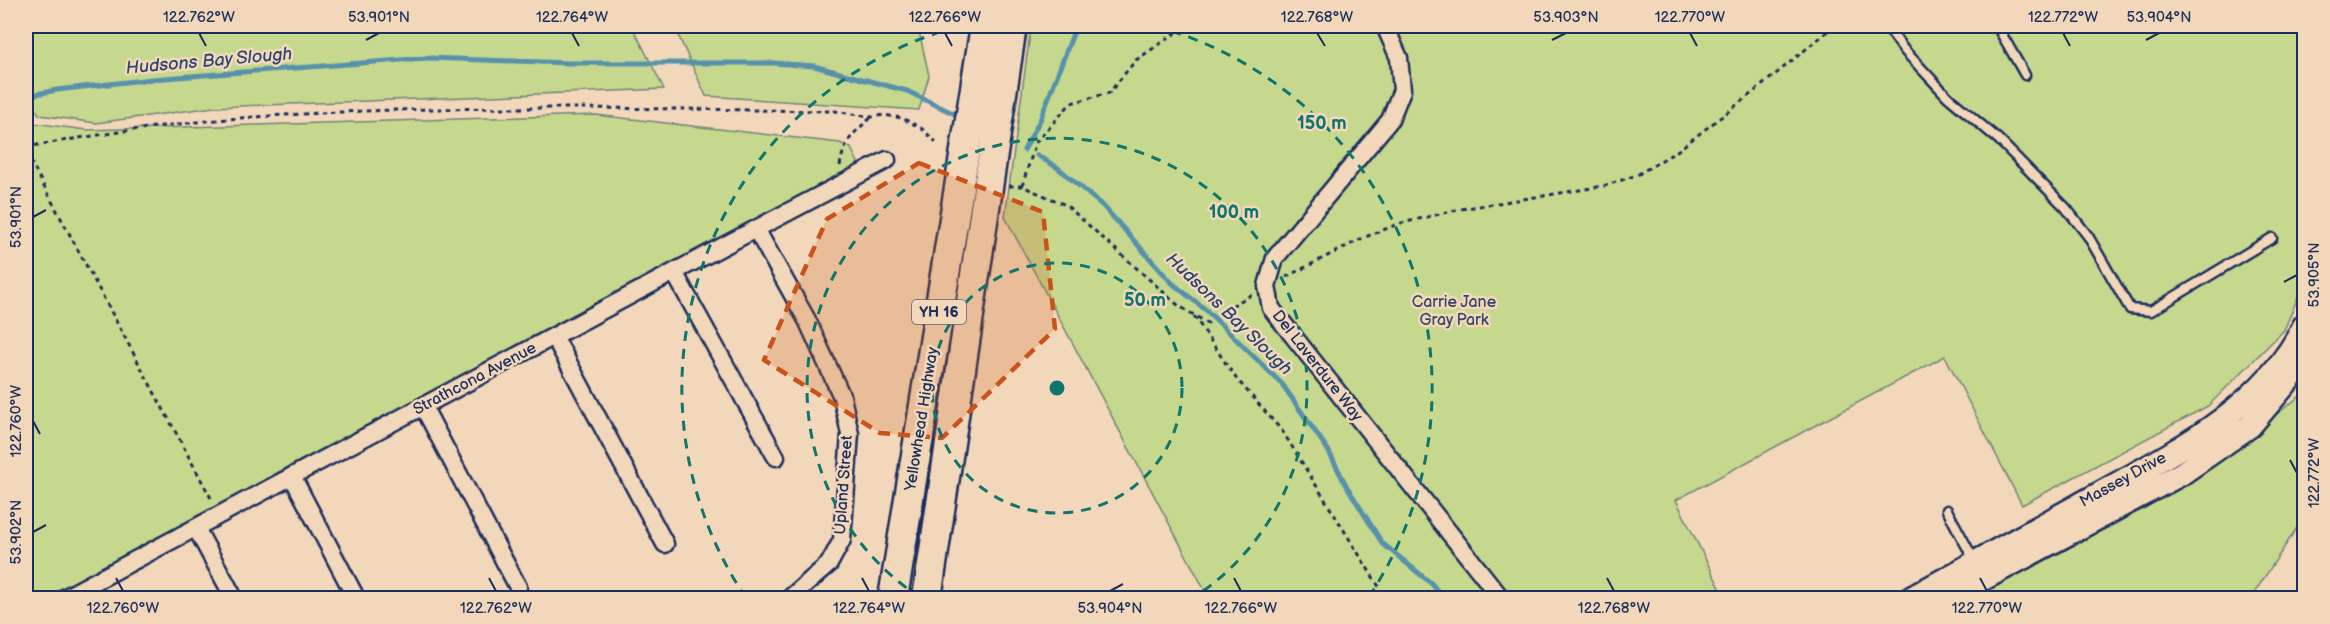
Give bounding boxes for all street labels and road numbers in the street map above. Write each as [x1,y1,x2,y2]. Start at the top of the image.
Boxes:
road number: YH 16 [912,300,966,324]
street label: Del Laverdure Way [1268,307,1367,426]
street label: Strathcona Avenue [410,338,540,419]
street label: Yellowhead Highway [901,345,943,493]
street label: Upland Street [831,435,857,535]
street label: Massey Drive [2076,448,2170,512]

